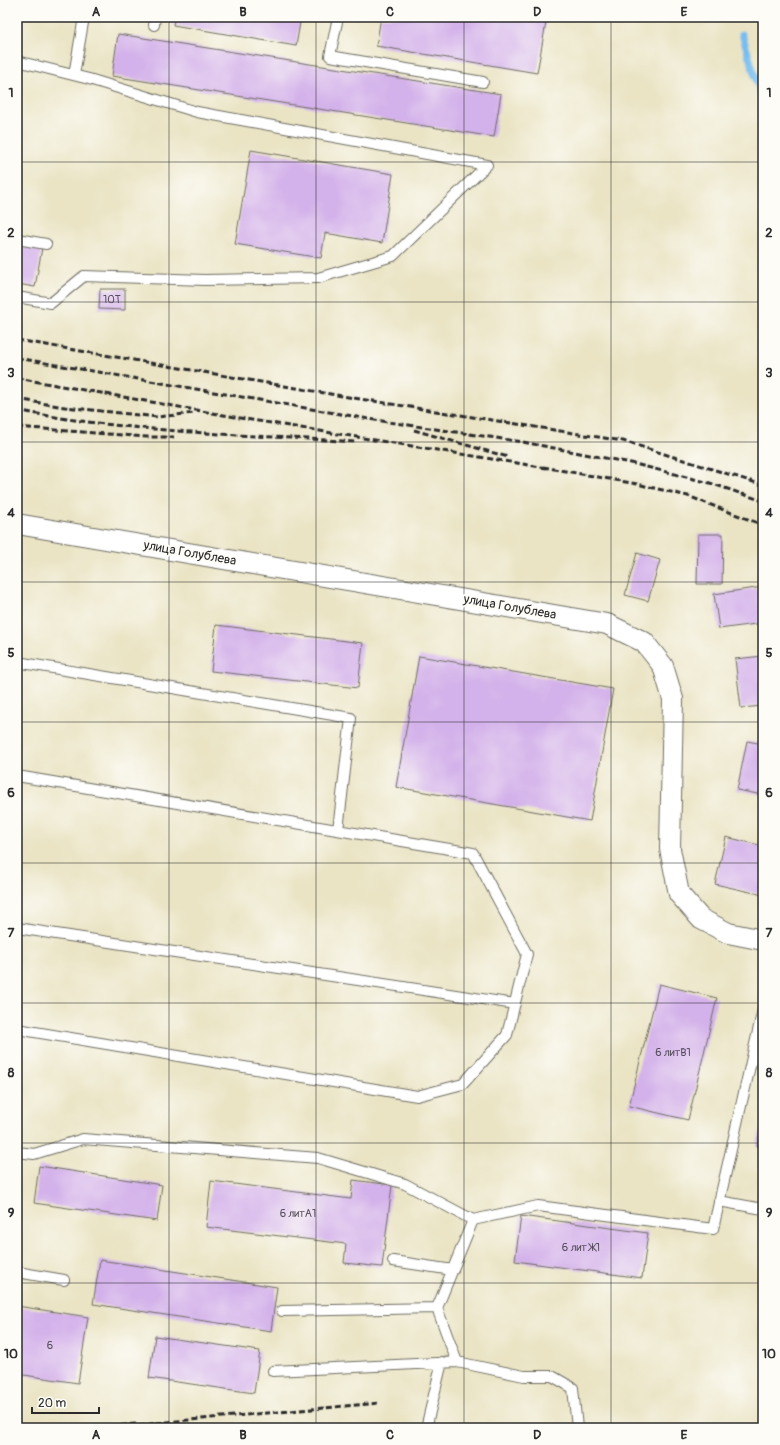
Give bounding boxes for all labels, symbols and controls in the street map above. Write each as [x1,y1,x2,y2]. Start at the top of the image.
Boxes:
text: A [92,4,101,20]
text: B [239,4,247,20]
text: C [386,4,394,20]
text: D [533,4,541,20]
text: E [681,4,688,20]
text: 1 [8,85,14,101]
text: 1 [766,85,772,101]
text: 2 [7,225,15,241]
text: 2 [765,225,773,241]
house number: 10Т [103,293,121,306]
text: 3 [7,365,15,381]
text: 3 [765,365,773,381]
text: 4 [7,505,15,521]
text: 4 [765,505,773,521]
street label: улица Голублева [141,537,238,569]
street label: улица Голублева [461,591,558,623]
text: 5 [7,645,15,661]
text: 5 [765,645,773,661]
text: 6 [7,785,15,801]
text: 6 [765,785,773,801]
text: 7 [8,925,15,941]
text: 7 [766,925,773,941]
house number: 6 литВ1 [655,1046,691,1059]
text: 8 [8,1065,15,1081]
text: 8 [766,1065,773,1081]
text: 9 [8,1205,15,1221]
text: 9 [766,1205,773,1221]
house number: 6 литА1 [280,1207,316,1220]
house number: 6 лит Ж1 [562,1241,600,1254]
house number: 6 [47,1339,53,1352]
text: 10 [4,1346,18,1362]
text: 10 [762,1346,776,1362]
scale bar [32,1389,99,1415]
text: 20 m [38,1396,67,1411]
text: A [92,1427,101,1443]
text: B [239,1427,247,1443]
text: C [386,1427,394,1443]
text: D [533,1427,541,1443]
text: E [681,1427,688,1443]

